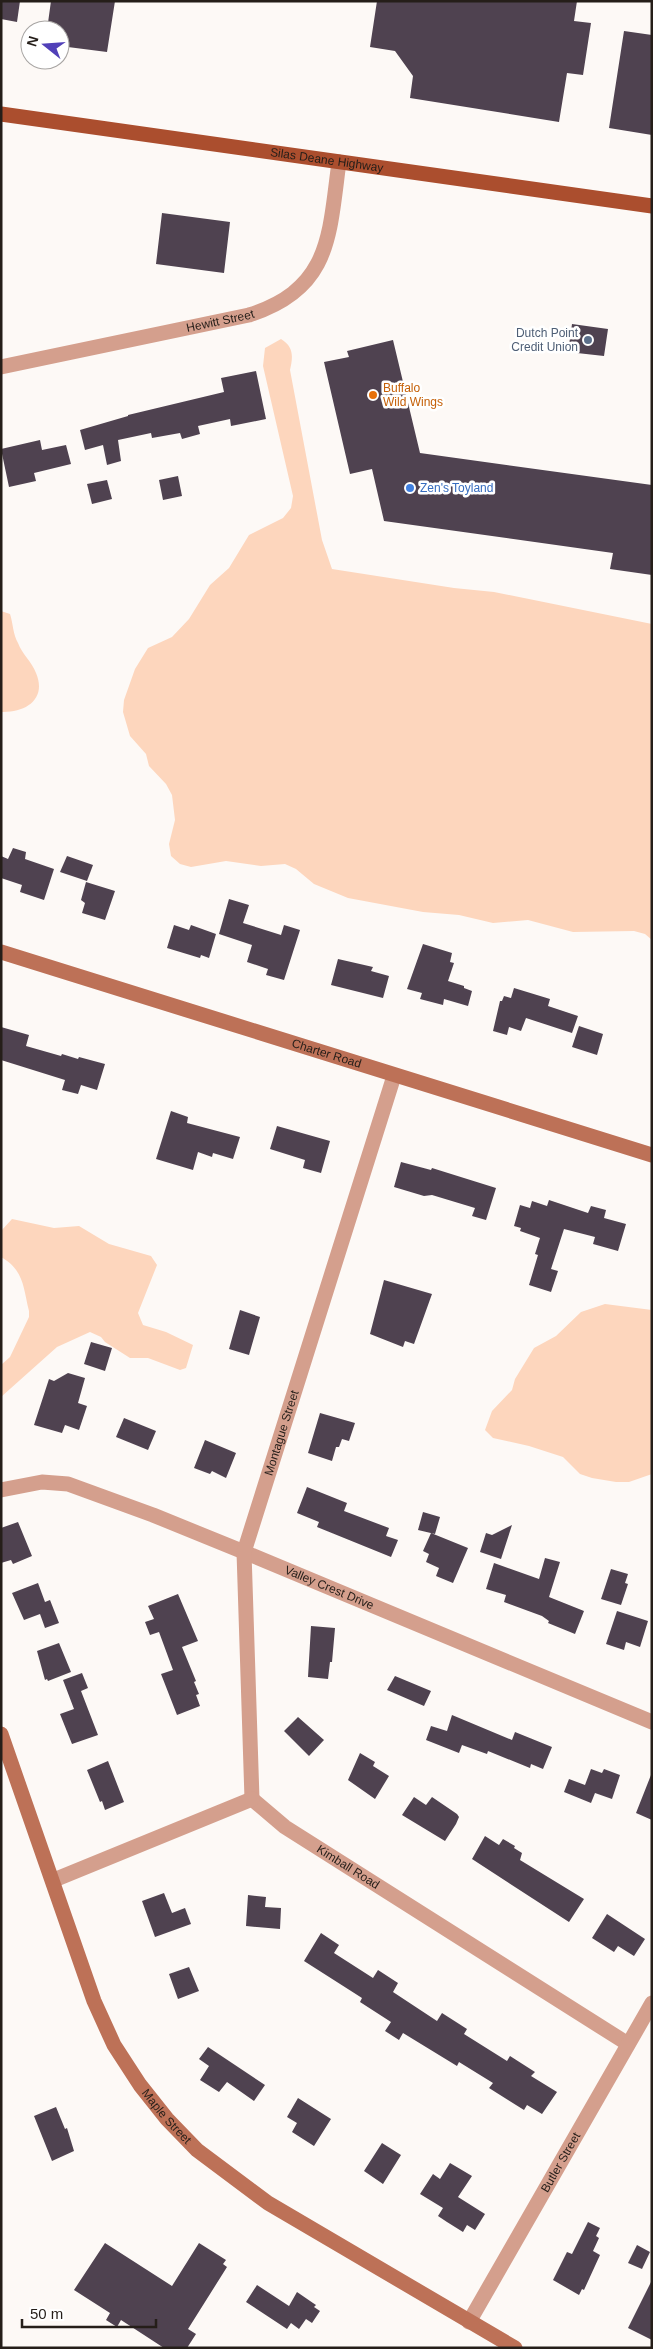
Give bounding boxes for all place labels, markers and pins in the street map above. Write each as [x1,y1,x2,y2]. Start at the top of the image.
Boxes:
place label: Dutch Point Credit Union [511,326,579,354]
marker: Dutch Point Credit Union [582,334,594,346]
place label: Buffalo Wild Wings [383,381,443,409]
marker: Buffalo Wild Wings [367,389,379,401]
place label: Zen's Toyland [420,481,493,495]
marker: Zen's Toyland [404,482,416,494]

